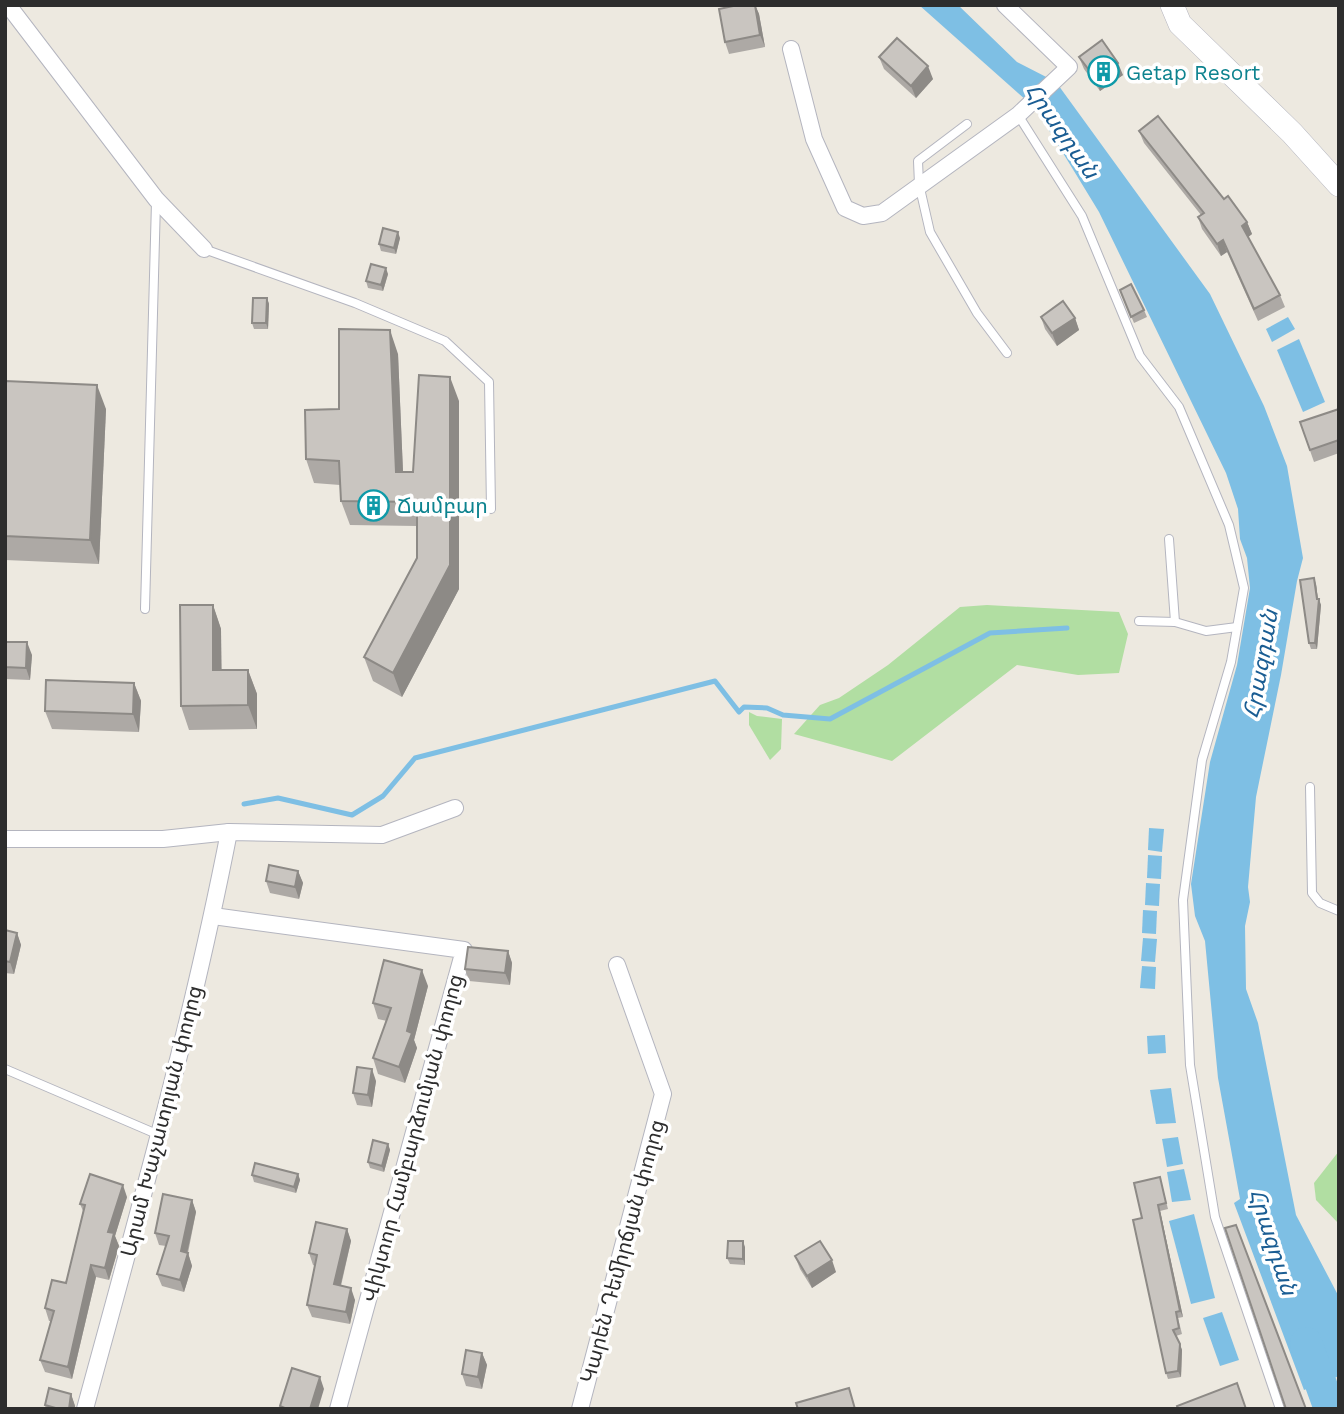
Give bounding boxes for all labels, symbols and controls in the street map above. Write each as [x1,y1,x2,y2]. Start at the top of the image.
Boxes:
building icon: Getap Resort [1086,55,1120,89]
place label: Getap Resort [1126,60,1260,85]
water label: Հրազդան [1019,78,1105,185]
building icon: Ճամբար [357,488,391,522]
place label: Ճամբար [397,493,488,518]
water label: Հրազդան [1238,606,1284,721]
street label: Վիկտոր Համբարձումյան փողոց [356,971,468,1305]
street label: Արամ Խաչատրյան փողոց [115,983,207,1259]
street label: Կարեն Դեմիրճյան փողոց [575,1117,669,1385]
water label: Հրազդան [1243,1185,1303,1300]

